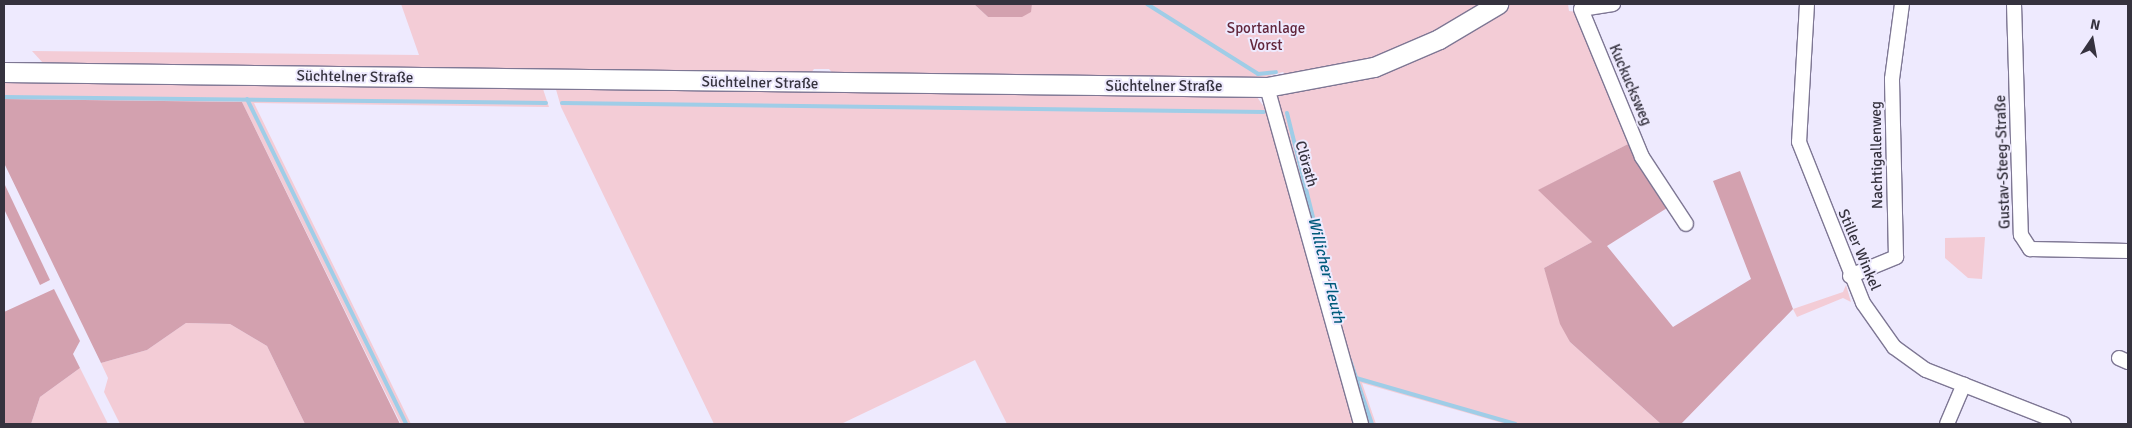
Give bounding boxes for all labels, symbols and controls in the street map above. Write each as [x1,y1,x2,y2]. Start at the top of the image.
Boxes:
north arrow [2067,15,2117,65]
text: N [2089,16,2102,34]
park label: Sportanlage Vorst [1227,19,1305,54]
street label: Kuckucksweg [1605,42,1655,128]
street label: Süchtelner Straße [296,67,414,87]
street label: Süchtelner Straße [701,73,819,93]
street label: Süchtelner Straße [1106,78,1222,96]
street label: Gustav-Steeg-Straße [1992,95,2014,229]
street label: Nachtigallenweg [1867,101,1887,209]
street label: Clörath [1291,139,1321,189]
street label: Stiller Winkel [1834,207,1884,293]
water label: Willicher Fleuth [1303,215,1349,325]

